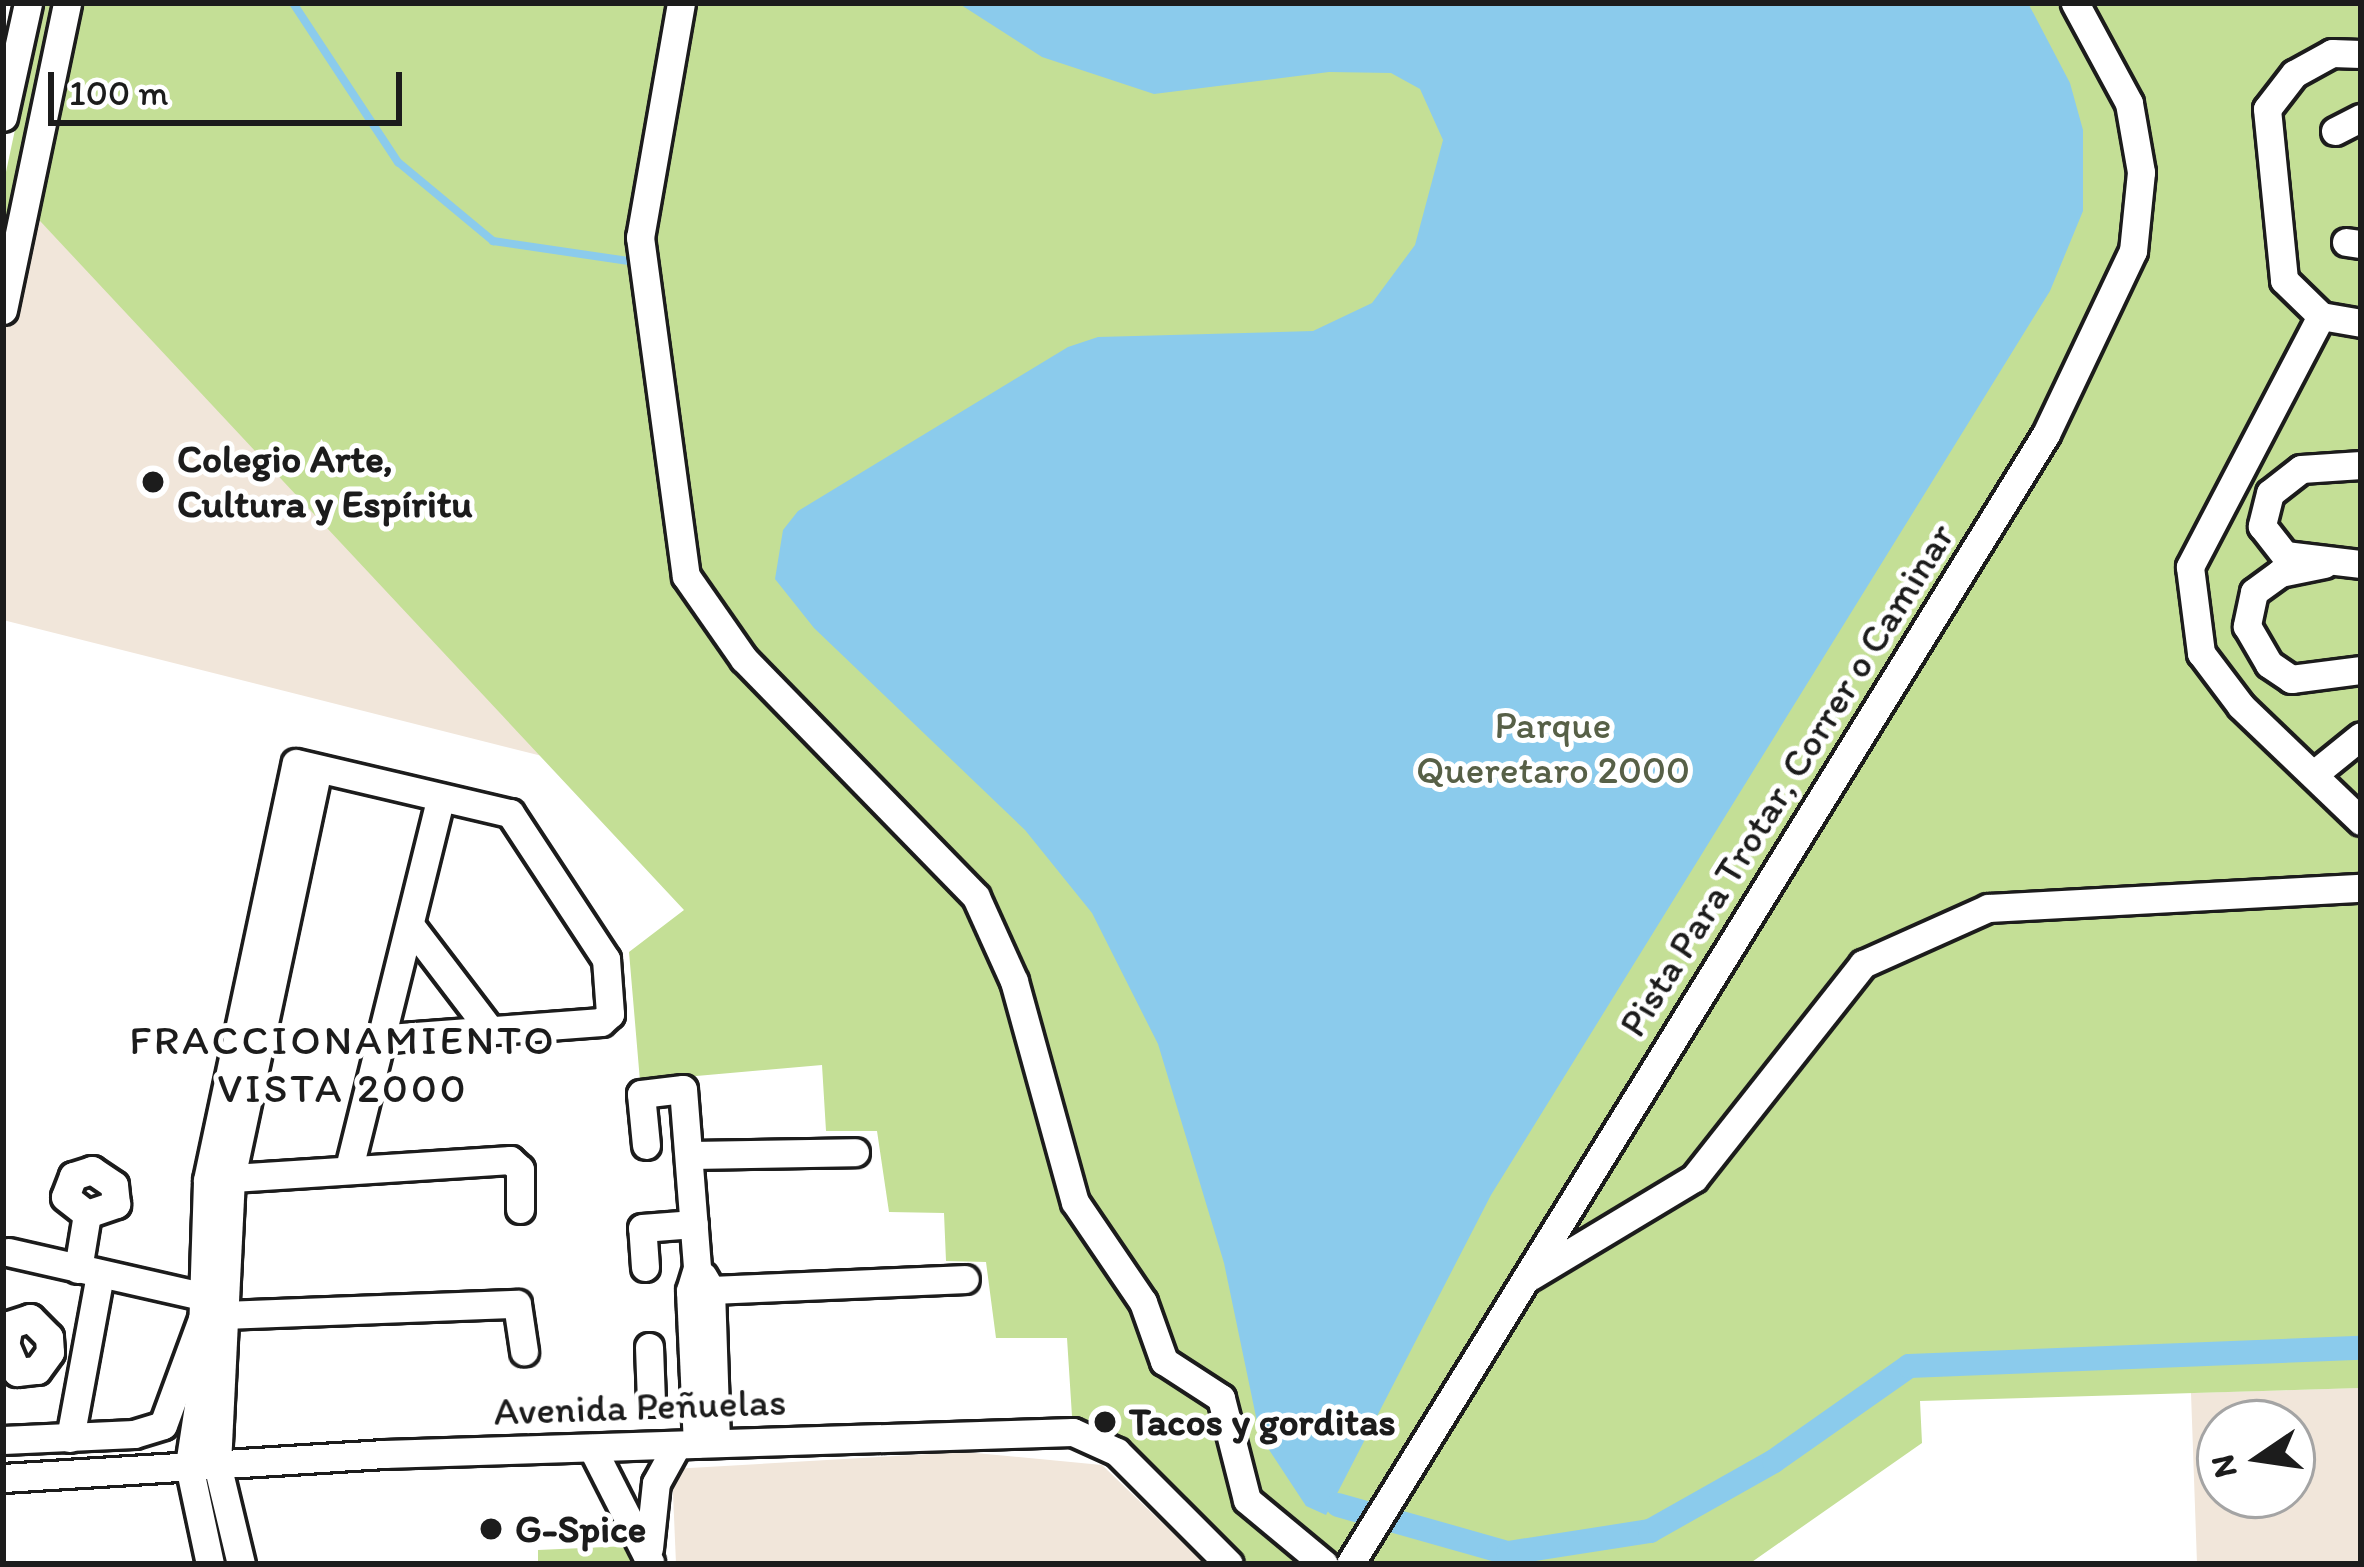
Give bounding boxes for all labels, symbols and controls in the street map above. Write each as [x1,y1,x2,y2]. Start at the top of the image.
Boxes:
scale bar [54,48,408,122]
text: 100 m [69,71,168,114]
place label: Colegio Arte, Cultura y Espíritu [177,437,471,528]
marker: Colegio Arte, Cultura y Espíritu [140,469,166,495]
street label: Pista Para Trotar, Correr o Caminar [1611,517,1963,1043]
park label: Parque Queretaro 2000 [1416,703,1690,794]
district label: FRACCIONAMIENTO VISTA 2000 [133,1015,553,1114]
street label: Avenida Peñuelas [493,1379,787,1435]
place label: Tacos y gorditas [1129,1399,1397,1445]
north arrow [2196,1399,2316,1519]
marker: Tacos y gorditas [1092,1409,1118,1435]
text: N [2202,1451,2245,1482]
place label: G-Spice [515,1506,646,1552]
marker: G-Spice [478,1516,504,1542]

